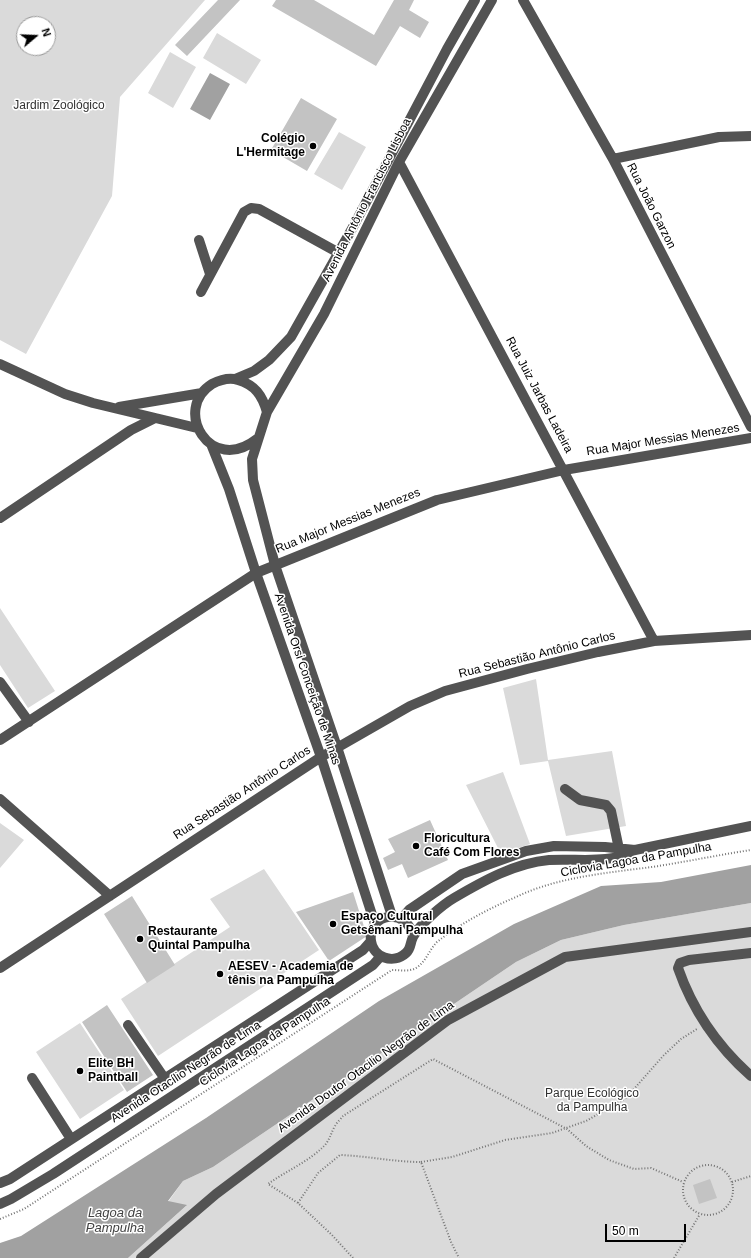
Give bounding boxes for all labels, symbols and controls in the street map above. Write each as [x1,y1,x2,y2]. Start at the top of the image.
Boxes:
north arrow [16,16,56,56]
text: N [39,27,53,38]
park label: Jardim Zoológico [13,99,105,113]
street label: Avenida Antônio Francisco Lisboa [319,116,415,284]
place label: Colégio L'Hermitage [236,132,305,160]
marker: Colégio L'Hermitage [308,141,318,151]
street label: Rua João Garzon [623,161,679,251]
street label: Rua Juiz Jarbas Ladeira [502,334,576,456]
street label: Rua Major Messias Menezes [585,421,741,459]
street label: Rua Major Messias Menezes [274,485,422,557]
street label: Avenida Orsi Conceição de Minas [271,591,343,767]
street label: Rua Sebastião Antônio Carlos [457,629,617,681]
street label: Rua Sebastião Antônio Carlos [171,743,313,843]
place label: Floricultura Café Com Flores [424,832,519,860]
street label: Ciclovia Lagoa da Pampulha [560,840,712,880]
marker: Floricultura Café Com Flores [411,841,421,851]
place label: Espaço Cultural Getsêmani Pampulha [341,910,463,938]
marker: Espaço Cultural Getsêmani Pampulha [328,919,338,929]
place label: Restaurante Quintal Pampulha [148,925,250,953]
marker: Restaurante Quintal Pampulha [135,934,145,944]
place label: AESEV - Academia de tênis na Pampulha [228,960,353,988]
marker: AESEV - Academia de tênis na Pampulha [215,969,225,979]
street label: Ciclovia Lagoa da Pampulha [197,994,333,1090]
street label: Avenida Doutor Otacilio Negrão de Lima [275,998,457,1136]
street label: Avenida Otacílio Negrão de Lima [108,1018,264,1126]
place label: Elite BH Paintball [88,1057,138,1085]
marker: Elite BH Paintball [75,1066,85,1076]
park label: Parque Ecológico da Pampulha [545,1087,639,1115]
water label: Lagoa da Pampulha [86,1205,144,1236]
scale bar [607,1216,688,1242]
text: 50 m [612,1224,639,1238]

